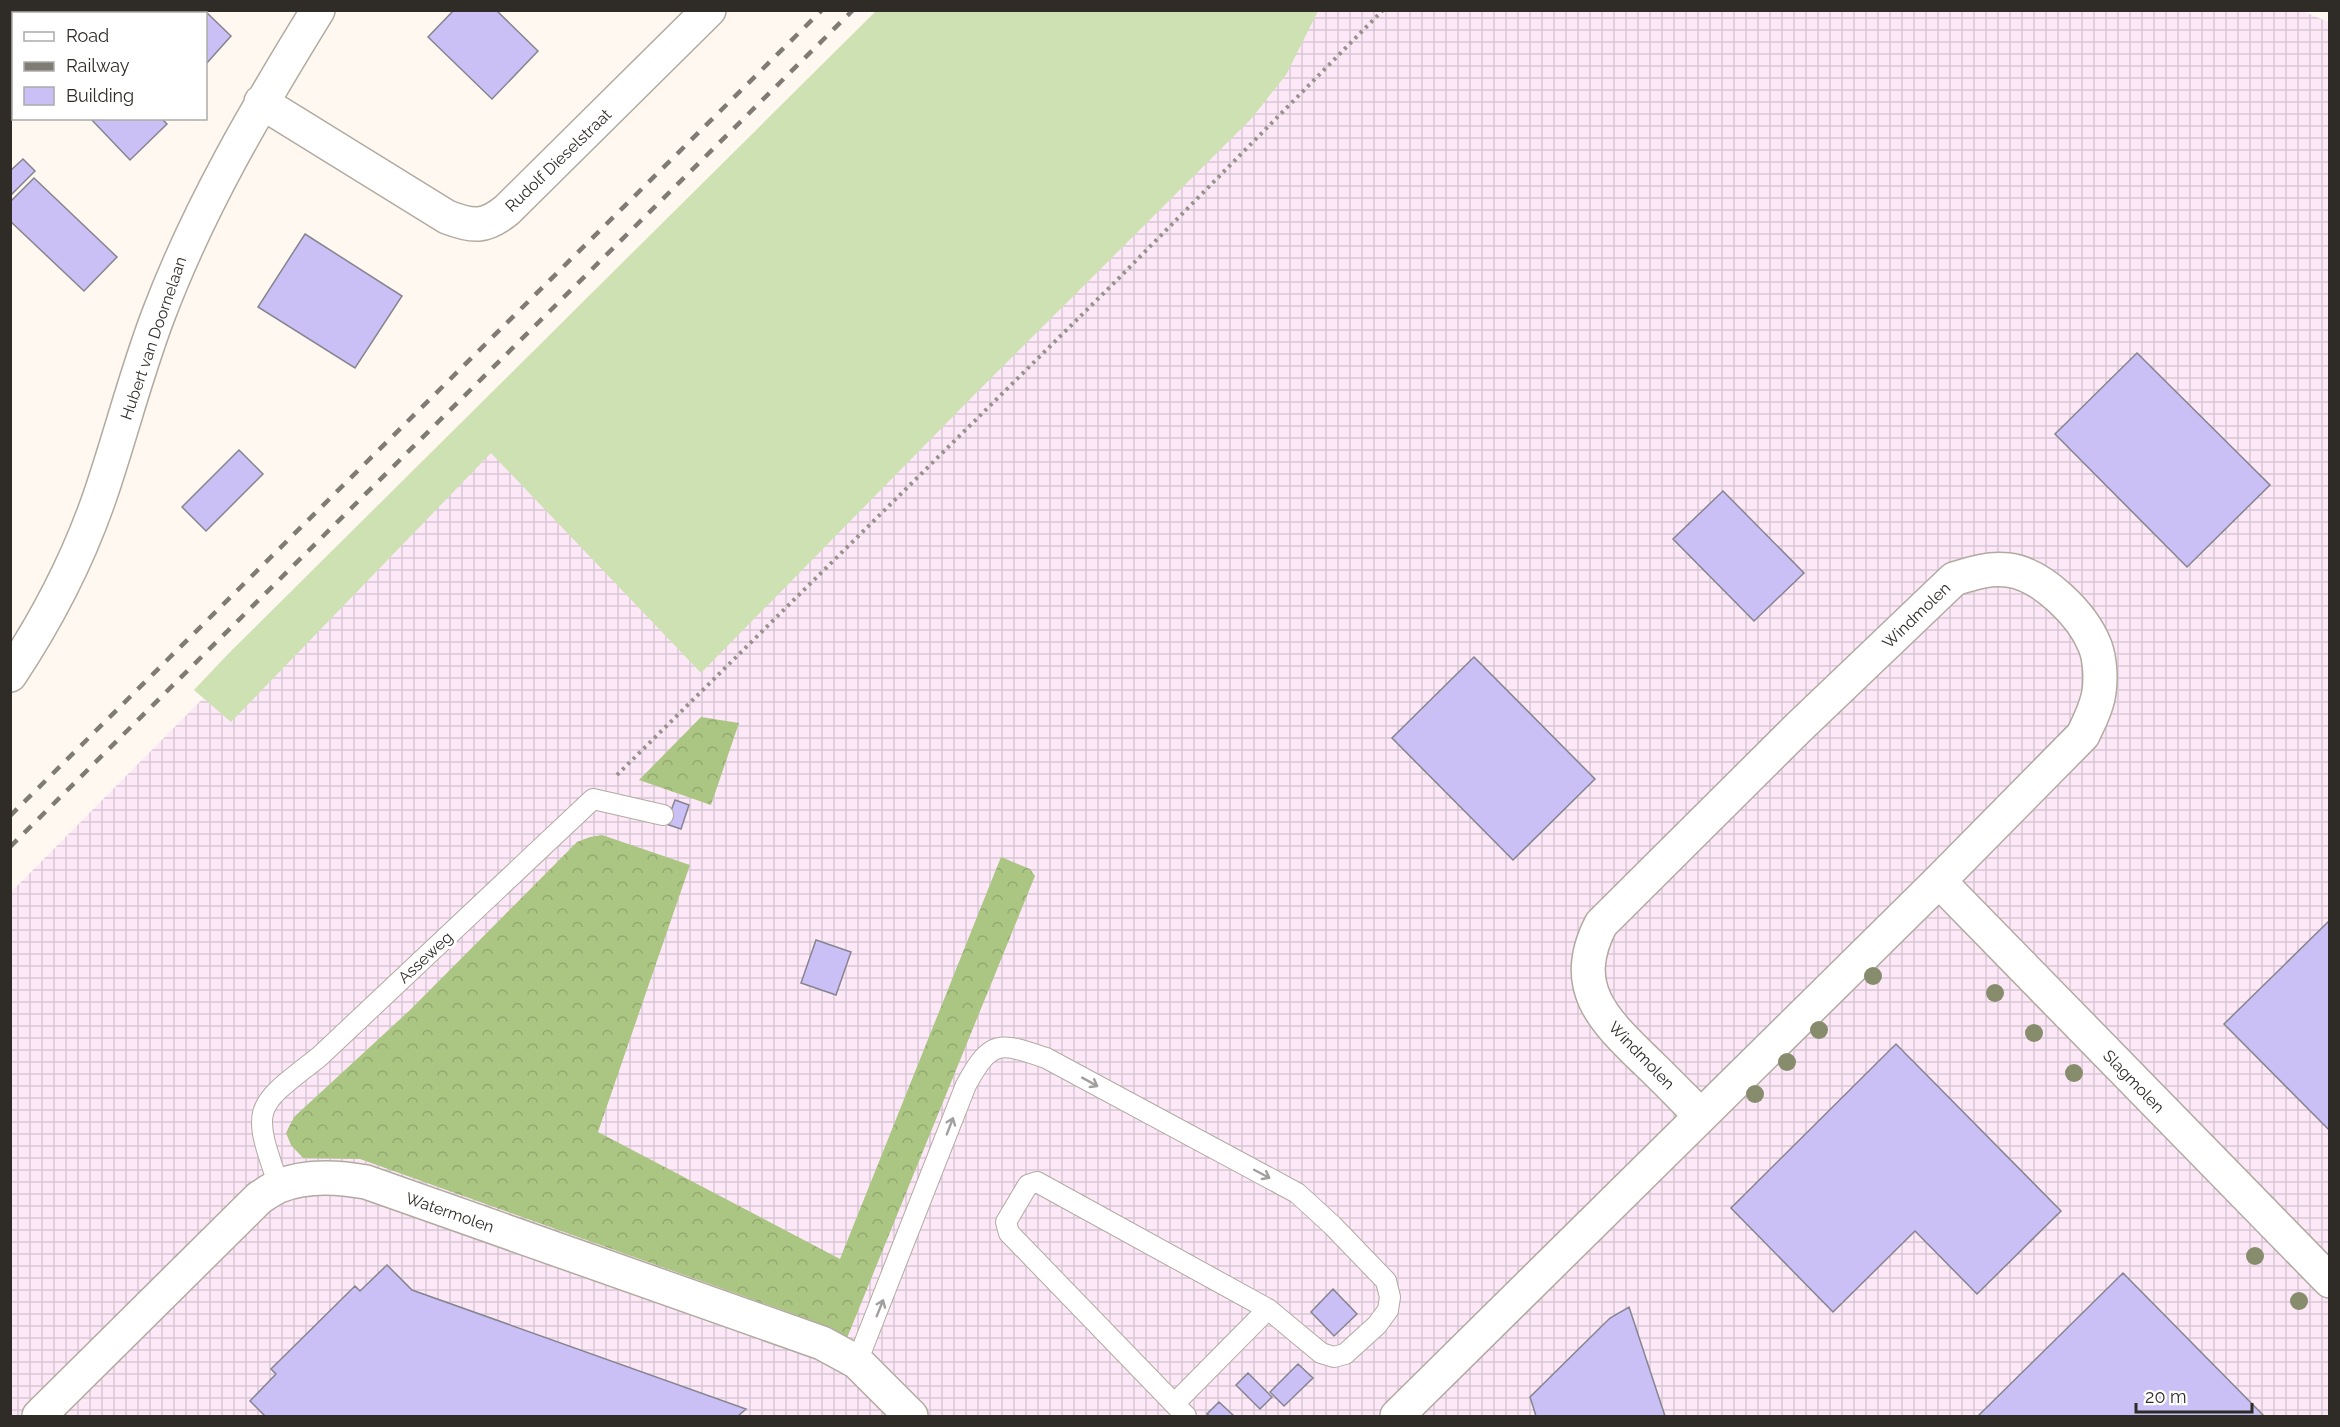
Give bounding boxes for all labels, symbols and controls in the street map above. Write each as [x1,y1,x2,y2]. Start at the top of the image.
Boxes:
legend [12,12,207,120]
text: Road [66,25,109,46]
text: Railway [66,55,130,76]
text: Building [66,85,134,106]
street label: Rudolf Dieselstraat [501,105,616,216]
street label: Hubert van Doornelaan [117,254,190,422]
street label: Windmolen [1879,578,1954,652]
street label: Asseweg [394,927,456,987]
street label: Windmolen [1605,1018,1679,1093]
street label: Slagmolen [2099,1046,2168,1117]
one-way arrow [1081,1076,1098,1088]
one-way arrow [945,1117,956,1136]
one-way arrow [1252,1169,1270,1180]
street label: Watermolen [403,1189,496,1236]
one-way arrow [875,1299,886,1318]
scale bar [2136,1376,2252,1414]
text: 20 m [2145,1386,2187,1407]

